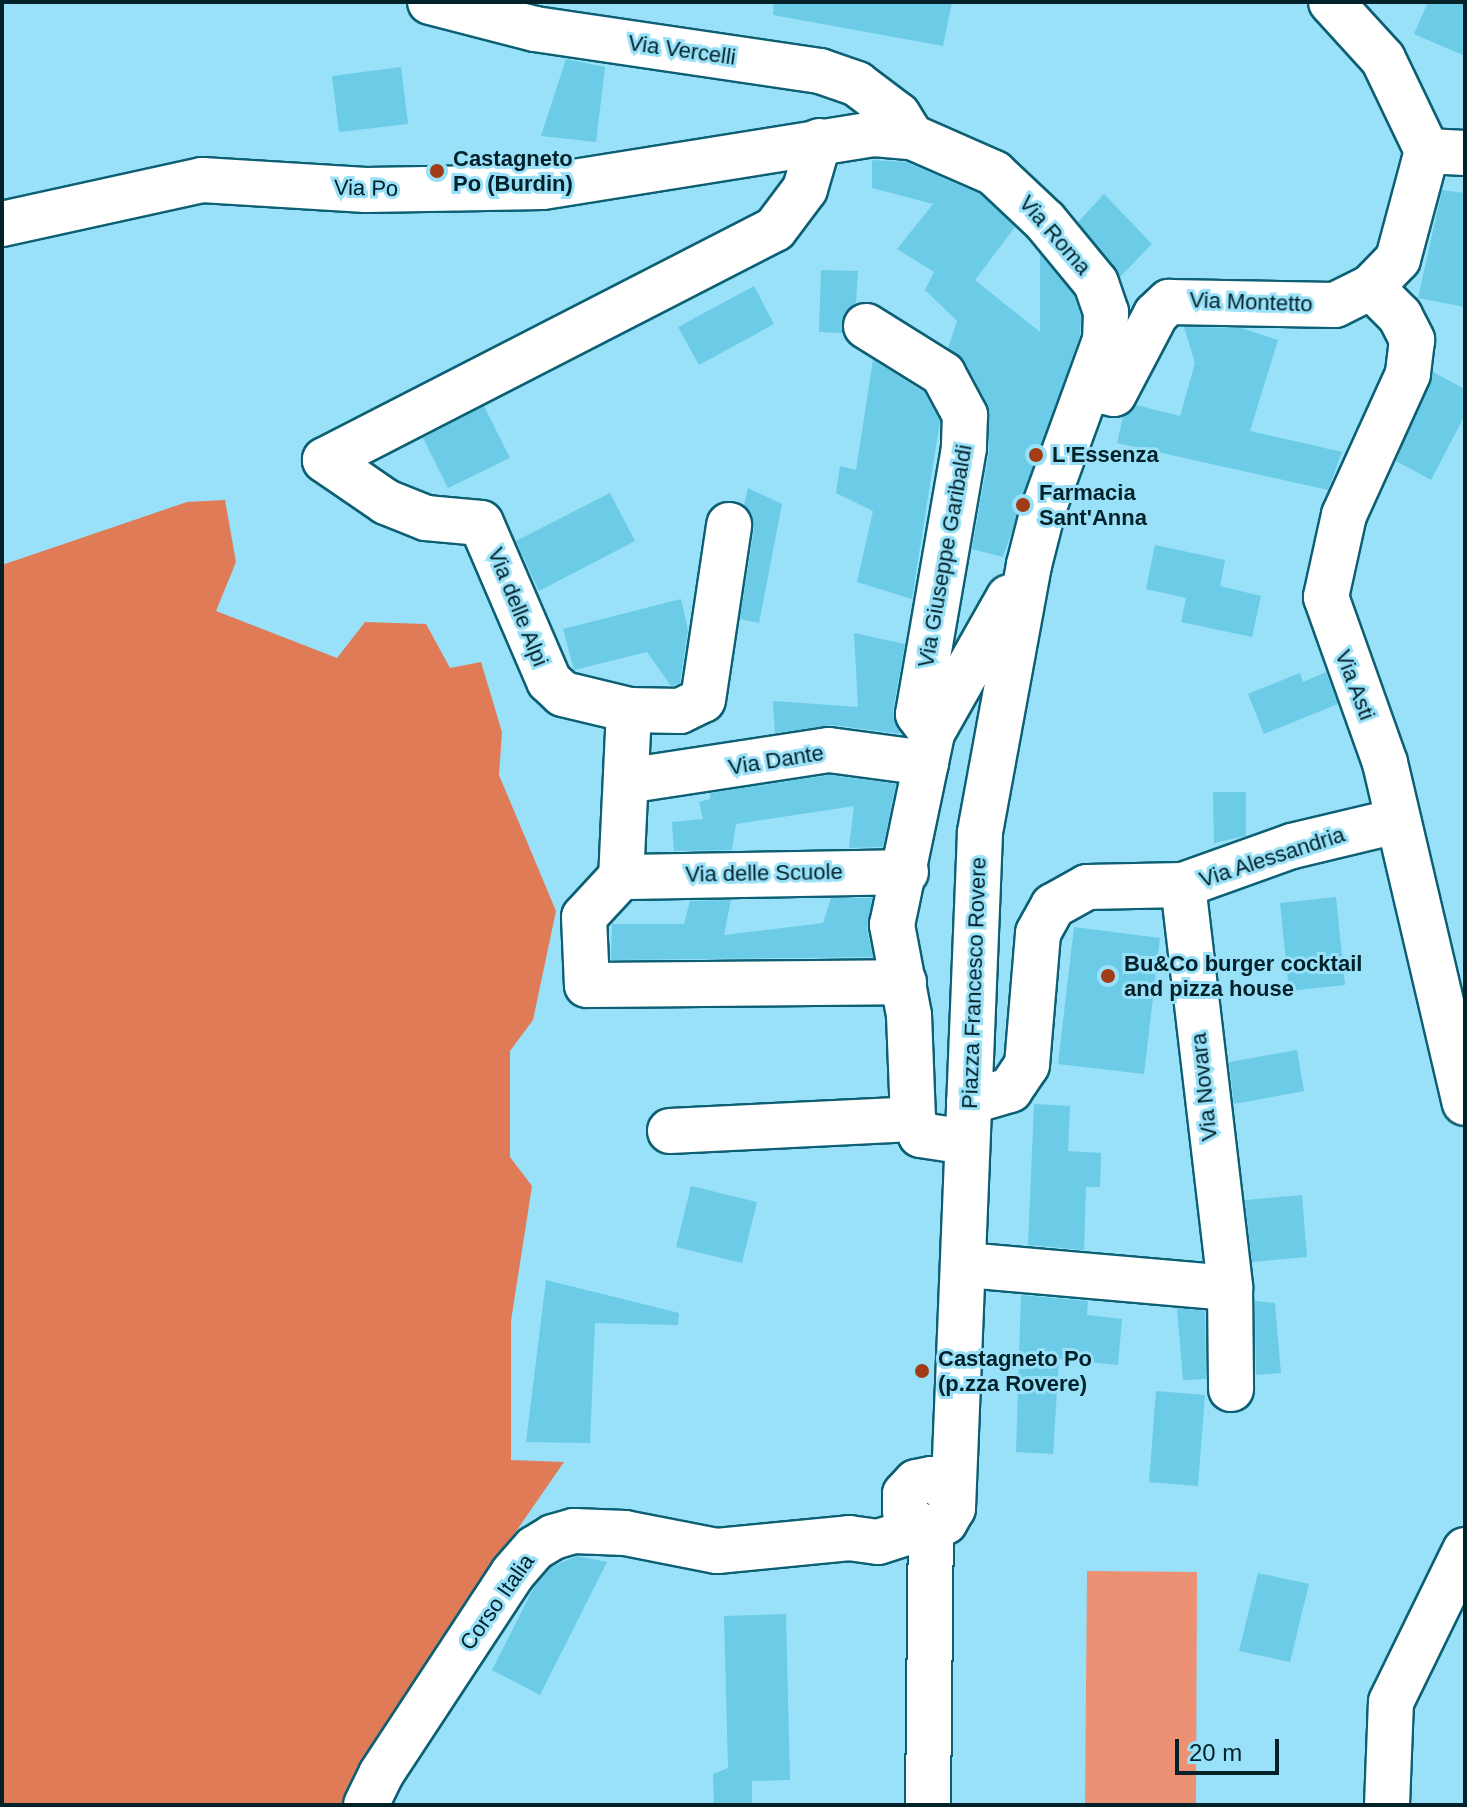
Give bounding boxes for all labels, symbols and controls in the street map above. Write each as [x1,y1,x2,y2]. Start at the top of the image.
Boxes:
street label: Via Vercelli [626,29,738,71]
place label: Castagneto Po (Burdin) [453,145,573,196]
marker: Castagneto Po (Burdin) [428,162,446,180]
street label: Via Po [334,174,398,202]
street label: Via Roma [1013,190,1097,280]
street label: Via Montetto [1189,287,1313,317]
place label: L'Essenza [1052,442,1159,468]
street label: Via Giuseppe Garibaldi [912,443,978,669]
marker: L'Essenza [1027,446,1045,464]
place label: Farmacia Sant'Anna [1039,479,1147,530]
marker: Farmacia Sant'Anna [1014,496,1032,514]
street label: Via delle Alpi [482,543,554,671]
street label: Via Asti [1329,646,1381,724]
street label: Via Dante [726,739,826,781]
street label: Via Alessandria [1195,821,1349,893]
street label: Piazza Francesco Rovere [956,857,992,1109]
street label: Via delle Scuole [685,858,843,888]
place label: Bu&Co burger cocktail and pizza house [1124,950,1362,1002]
marker: Bu&Co burger cocktail and pizza house [1099,967,1117,985]
street label: Via Novara [1185,1032,1223,1142]
place label: Castagneto Po (p.zza Rovere) [938,1345,1092,1396]
marker: Castagneto Po (p.zza Rovere) [913,1362,931,1380]
street label: Corso Italia [454,1549,540,1655]
scale bar [1179,1723,1283,1773]
text: 20 m [1189,1739,1242,1766]

